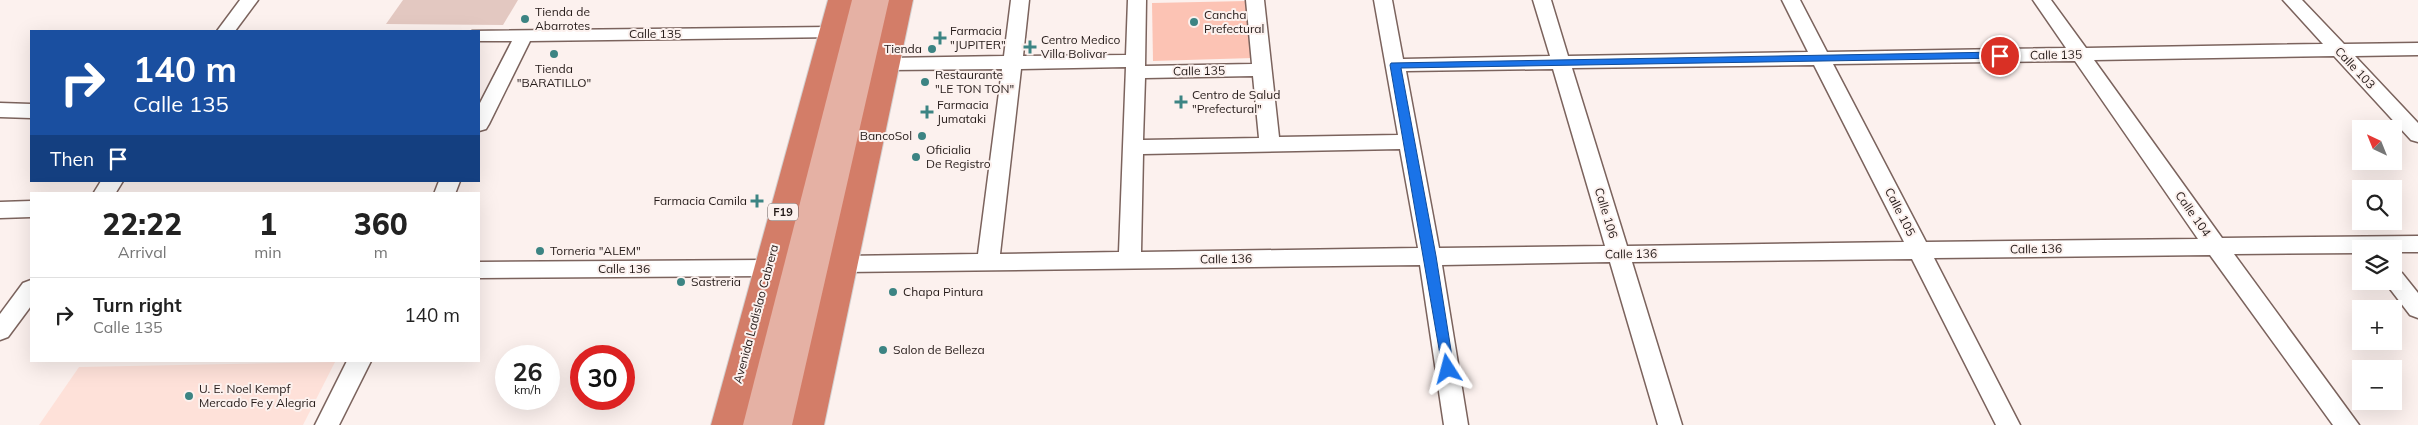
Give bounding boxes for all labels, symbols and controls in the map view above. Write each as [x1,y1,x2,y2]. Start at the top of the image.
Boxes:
place label: Tienda de Abarrotes [535,4,590,33]
place label: Cancha Prefectural [1204,7,1264,36]
marker: Tienda de Abarrotes [519,13,531,25]
marker: Cancha Prefectural [1188,16,1200,28]
place label: Farmacia "JUPITER" [950,23,1006,52]
street label: Calle 135 [629,26,681,41]
marker: Farmacia "JUPITER" [934,32,946,44]
place label: Centro Medico Villa Bolivar [1041,32,1121,61]
pin [1979,35,2021,77]
marker: Centro Medico Villa Bolivar [1023,40,1037,54]
place label: Tienda [884,41,922,56]
icon: arrive [1986,42,2014,70]
marker: Tienda [926,43,938,55]
street label: Calle 103 [2332,43,2379,92]
text: 140 m [133,47,237,91]
street label: Calle 135 [2030,47,2082,62]
marker: Tienda "BARATILLO" [548,48,560,60]
icon: right [50,50,115,115]
place label: Tienda "BARATILLO" [517,61,591,90]
street label: Calle 135 [1173,63,1225,78]
place label: Restaurante "LE TON TON" [935,67,1014,96]
marker: Restaurante "LE TON TON" [919,76,931,88]
place label: Centro de Salud "Prefectural" [1192,87,1280,116]
text: Calle 135 [133,90,229,118]
marker: Centro de Salud "Prefectural" [1174,95,1188,109]
place label: Farmacia Jumataki [937,97,989,126]
marker: Farmacia Jumataki [921,106,933,118]
north arrow [2352,120,2402,170]
map controls [2352,120,2402,410]
place label: BancoSol [860,128,912,143]
marker: BancoSol [916,130,928,142]
place label: Oficialia De Registro [926,142,991,171]
icon: arrive [104,145,132,173]
text: Then [50,147,94,171]
marker: Oficialia De Registro [910,151,922,163]
button: search [2352,180,2402,230]
street label: Calle 105 [1882,185,1919,238]
street label: Calle 106 [1592,186,1621,240]
street label: Calle 104 [2172,188,2215,239]
place label: Farmacia Camila [653,193,747,208]
marker: Farmacia Camila [751,195,763,207]
road number: F19 [768,203,798,220]
text: 22:22 [102,205,182,243]
text: 1 [259,205,277,243]
text: 360 [354,205,408,243]
button: layers [2352,240,2402,290]
street label: Calle 136 [2010,241,2062,256]
text: Arrival [118,242,167,262]
text: min [254,242,282,262]
text: m [374,242,388,262]
place label: Torneria "ALEM" [550,243,641,258]
street label: Avenida Ladislao Cabrera [730,243,781,385]
marker: Torneria "ALEM" [534,245,546,257]
street label: Calle 136 [1605,246,1657,261]
street label: Calle 136 [1200,251,1252,266]
street label: Calle 136 [598,261,650,276]
place label: Sastreria [691,274,741,289]
marker: Sastreria [675,276,687,288]
place label: Chapa Pintura [903,284,983,299]
marker: Chapa Pintura [887,286,899,298]
text: Turn right [93,293,182,317]
button: + [2352,300,2402,350]
icon: right [50,301,78,329]
text: 140 m [404,303,460,327]
text: Calle 135 [93,317,163,337]
place label: Salon de Belleza [893,342,985,357]
position arrow [1421,342,1473,394]
marker: Salon de Belleza [877,344,889,356]
speed limit sign: 30 [570,345,635,410]
text: 26 [512,356,543,387]
button: − [2352,360,2402,410]
place label: U. E. Noel Kempf Mercado Fe y Alegria [199,381,316,410]
text: km/h [514,382,541,397]
marker: U. E. Noel Kempf Mercado Fe y Alegria [183,390,195,402]

